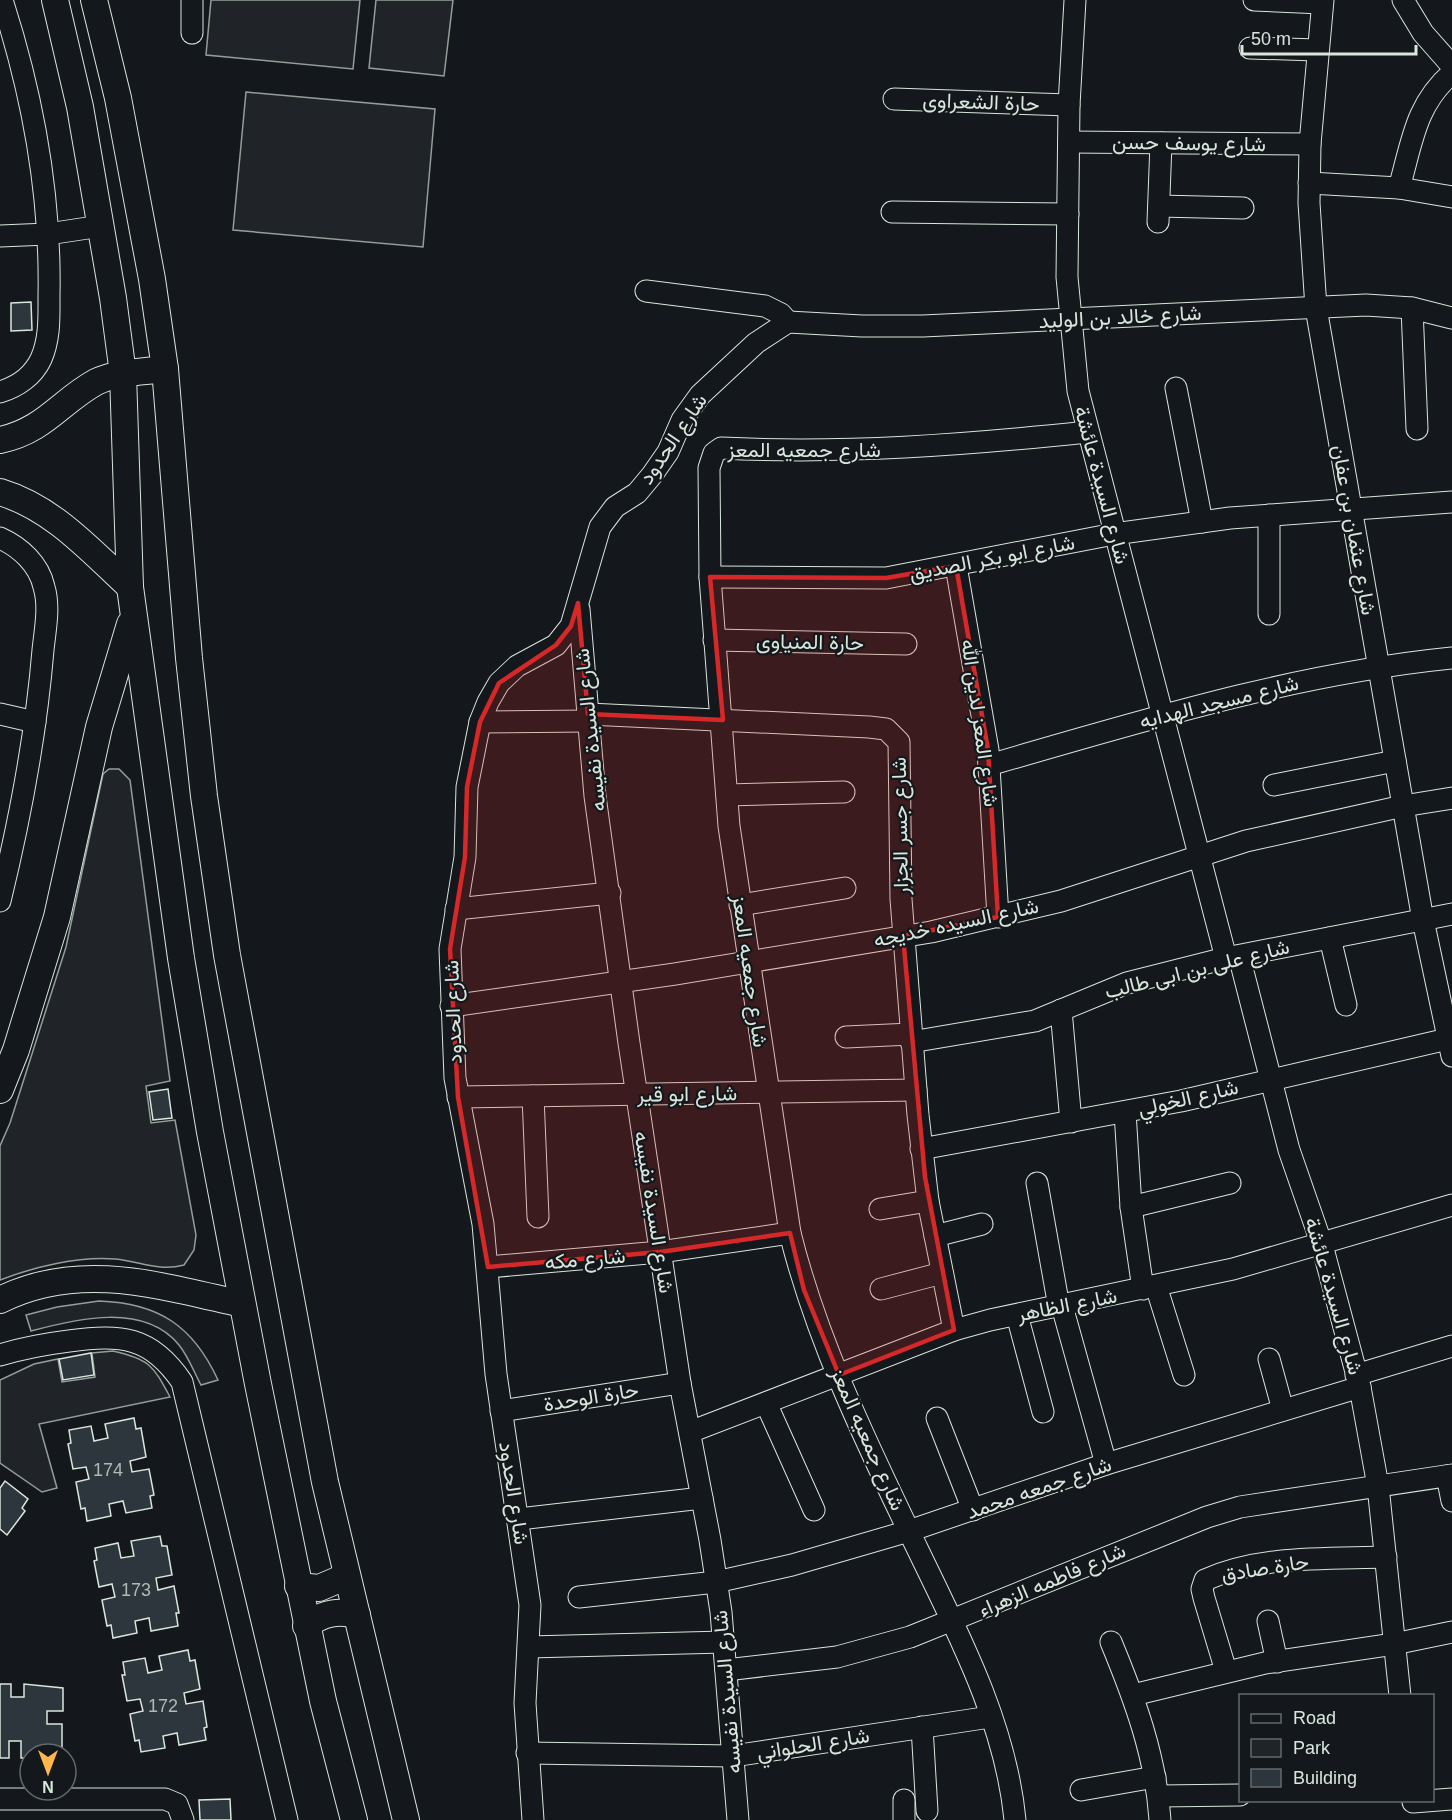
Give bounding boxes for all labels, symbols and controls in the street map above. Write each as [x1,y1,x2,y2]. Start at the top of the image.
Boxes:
scale bar [1242,18,1416,56]
text: 50 m [1251,29,1291,49]
street label: حارة الشعراوى [922,88,1040,117]
street label: شارع يوسف حسن [1112,130,1266,158]
street label: شارع خالد بن الوليد [1038,301,1202,335]
street label: شارع الحدود [634,389,714,490]
street label: شارع السيدة عائشة [1067,403,1135,567]
street label: شارع جمعيه المعز [726,438,881,464]
street label: شارع عثمان بن عفان [1325,443,1381,617]
street label: شارع ابو بكر الصديق [907,530,1077,588]
street label: حارة المنياوى [756,629,864,656]
street label: شارع المعز لدين الله [954,638,1005,809]
street label: شارع السيدة نفيسه [570,647,612,813]
street label: شارع مسجد الهدايه [1137,671,1302,735]
street label: شارع جسر الجزار [887,757,915,896]
street label: شارع جمعيه المعز [725,892,773,1049]
street label: شارع السيده خديجه [871,894,1041,954]
street label: شارع على بن ابى طالب [1102,934,1292,1006]
street label: شارع الحدود [439,960,469,1064]
street label: شارع الخولي [1135,1075,1242,1126]
street label: شارع ابو قير [636,1081,737,1109]
street label: شارع السيدة نفيسه [627,1129,679,1295]
street label: شارع السيدة عائشة [1298,1215,1368,1378]
street label: شارع مكه [544,1244,627,1276]
street label: شارع الظاهر [1014,1284,1119,1329]
street label: شارع جمعيه المعز [824,1363,910,1515]
street label: حارة الوحدة [542,1378,640,1417]
street label: شارع الحدود [492,1440,534,1546]
street label: شارع جمعه محمد [963,1452,1115,1526]
house number: 174 [93,1460,123,1480]
street label: شارع فاطمه الزهراء [975,1538,1130,1624]
street label: حارة صادق [1219,1549,1311,1588]
house number: 173 [121,1580,151,1600]
street label: شارع السيدة نفيسه [708,1609,748,1775]
legend [1239,1694,1434,1802]
house number: 172 [148,1696,178,1716]
text: Road [1293,1708,1336,1728]
street label: شارع الحلواني [755,1723,872,1770]
text: Park [1293,1738,1331,1758]
north arrow [18,1742,78,1802]
text: Building [1293,1768,1357,1788]
text: N [42,1778,54,1795]

